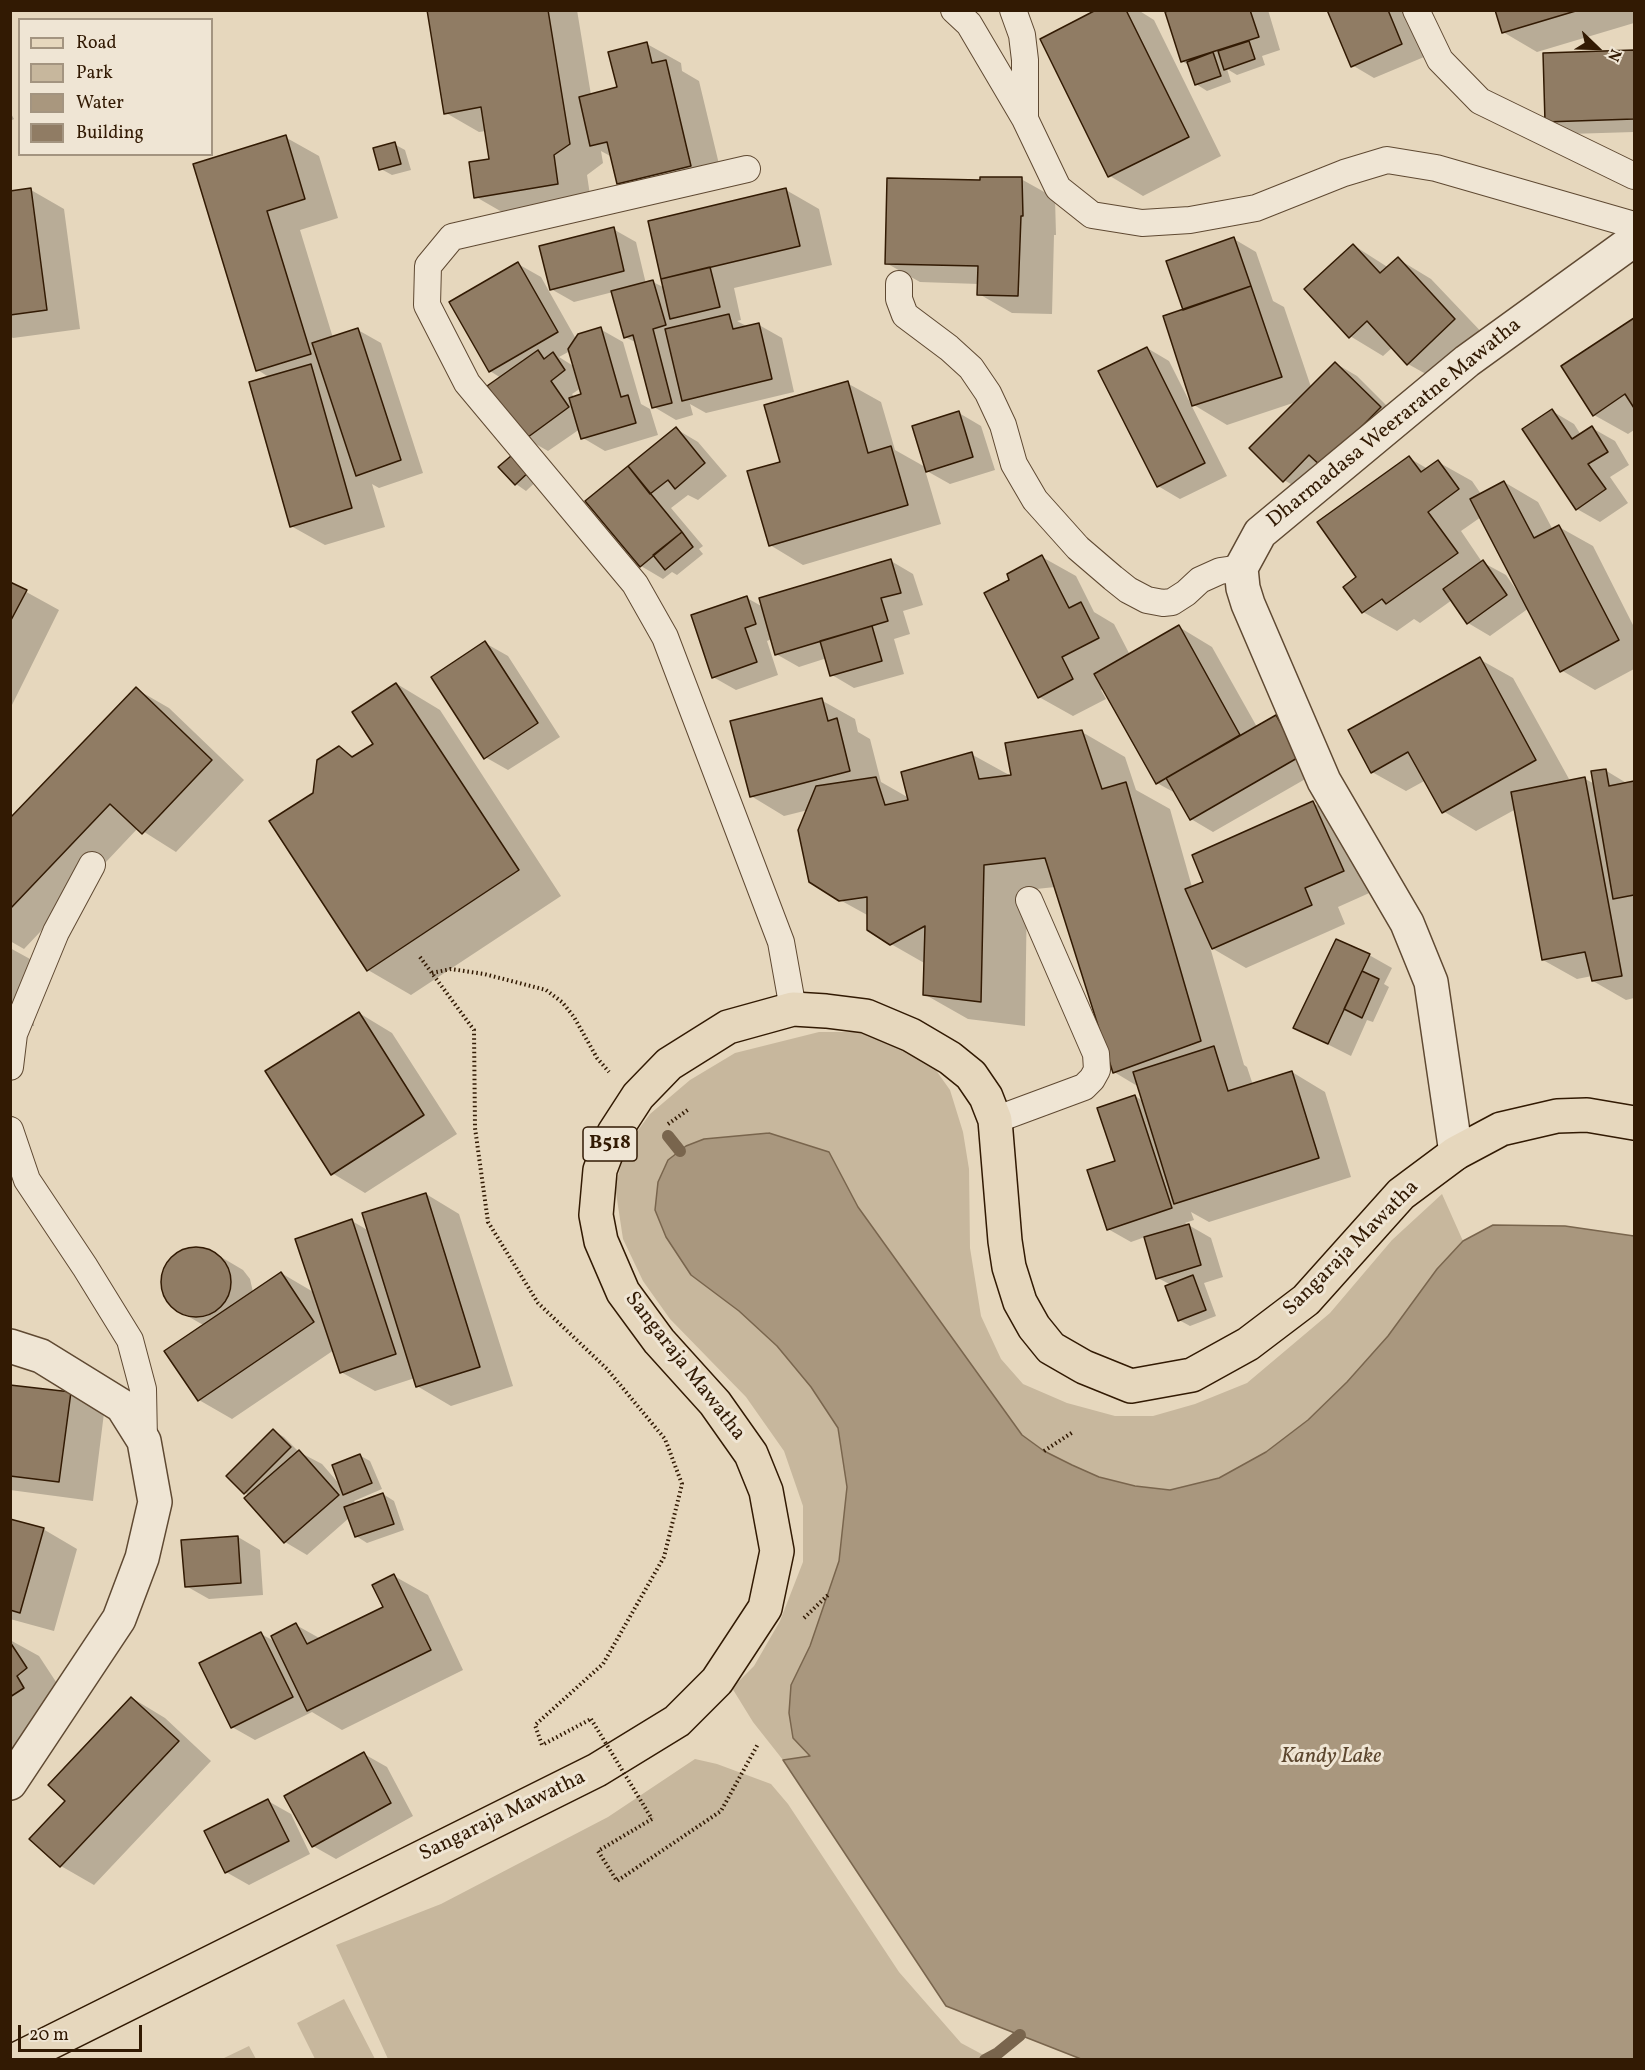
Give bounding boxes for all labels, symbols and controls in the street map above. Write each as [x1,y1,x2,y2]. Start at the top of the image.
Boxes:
legend [18,18,213,156]
north arrow [1567,18,1627,78]
text: Road [76,31,117,56]
text: N [1601,45,1626,65]
text: Park [76,61,113,86]
text: Water [76,91,124,116]
text: Building [76,121,144,146]
street label: Dharmadasa Weeraratne Mawatha [1263,314,1527,534]
road number: B518 [583,1127,637,1161]
street label: Sangaraja Mawatha [1279,1176,1425,1322]
street label: Sangaraja Mawatha [618,1288,750,1446]
water label: Kandy Lake [1281,1745,1381,1771]
street label: Sangaraja Mawatha [416,1766,590,1868]
scale bar [21,2013,146,2051]
text: 20 m [29,2023,69,2048]

